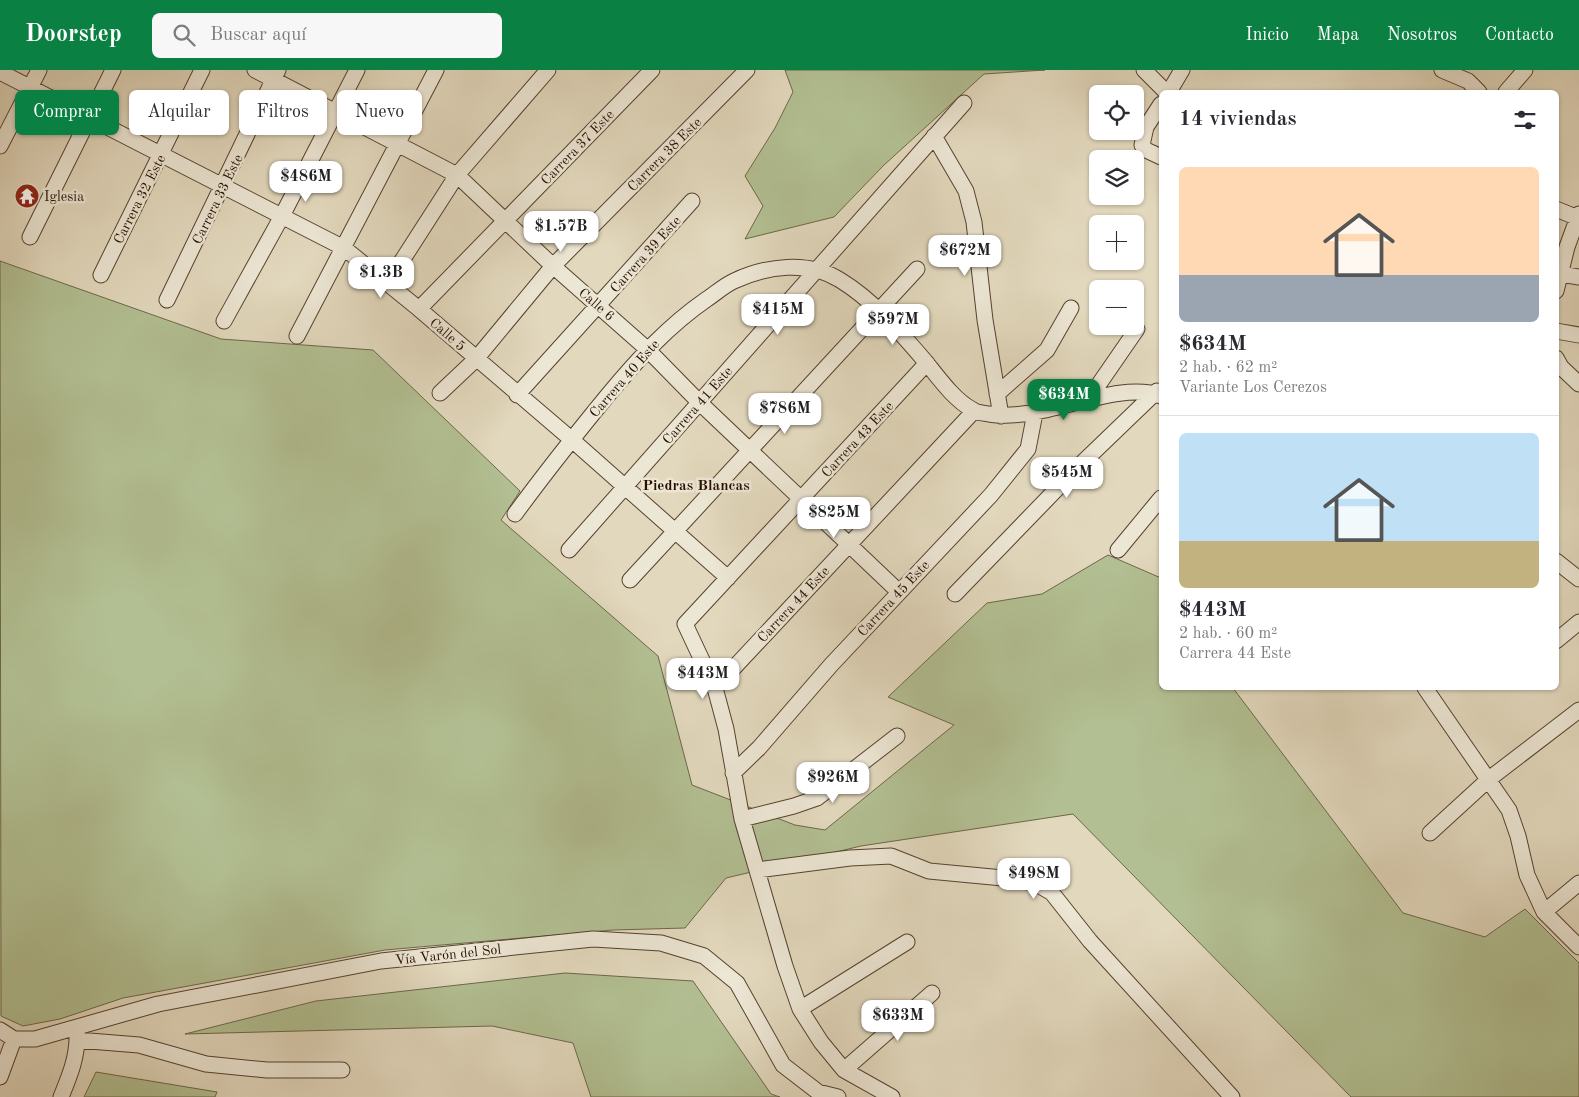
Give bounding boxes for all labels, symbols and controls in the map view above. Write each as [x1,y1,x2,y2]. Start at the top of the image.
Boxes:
search box [152,13,502,58]
icon: search [170,21,198,49]
text: Doorstep [25,23,122,47]
text: Buscar aquí [210,26,306,45]
text: Inicio [1246,26,1289,44]
text: Mapa [1317,26,1359,44]
text: Nosotros [1387,26,1457,44]
text: Contacto [1485,26,1554,44]
map controls [1089,85,1144,335]
button: locate [1089,85,1144,140]
chip: Comprar [15,90,119,135]
chip: Alquilar [129,90,229,135]
chip: Filtros [239,90,327,135]
chip: Nuevo [337,90,422,135]
icon: filters [1511,106,1539,134]
street label: Carrera 37 Este [539,108,617,188]
text: 14 viviendas [1179,109,1297,130]
street label: Carrera 38 Este [625,115,704,194]
button: layers [1089,150,1144,205]
street label: Carrera 33 Este [190,152,246,247]
street label: Carrera 32 Este [111,153,168,246]
pin: $486M [271,160,341,203]
text: $486M [280,169,332,185]
temple icon: Iglesia [14,183,40,209]
place label: Iglesia [44,190,84,204]
icon: home [1314,200,1404,290]
pin: $1.57B [520,210,602,253]
street label: Carrera 39 Este [608,214,684,296]
button: + [1089,215,1144,270]
text: $1.57B [535,219,587,235]
pin: $672M [930,234,1000,277]
text: $672M [939,243,991,259]
pin: $1.3B [346,256,416,299]
text: $1.3B [359,265,403,281]
button: − [1089,280,1144,335]
street label: Calle 6 [576,286,617,324]
pin: $415M [743,294,813,336]
text: $415M [752,302,804,318]
pin: $597M [858,304,928,346]
text: $597M [867,312,919,328]
street label: Calle 5 [427,316,468,354]
text: $634M [1179,334,1246,355]
street label: Carrera 40 Este [587,337,662,420]
text: 2 hab. · 62 m² [1179,360,1277,376]
street label: Carrera 41 Este [660,364,735,447]
pin: $634M [1029,378,1099,421]
text: Variante Los Cerezos [1179,380,1327,396]
text: $634M [1038,387,1090,403]
pin: $786M [750,392,820,435]
street label: Carrera 43 Este [819,399,896,480]
text: $786M [759,401,811,417]
pin: $545M [1032,456,1102,499]
text: $545M [1041,465,1093,481]
icon: home [1314,465,1404,555]
district label: Piedras Blancas [642,479,750,494]
pin: $825M [799,496,869,539]
text: $825M [808,505,860,521]
street label: Carrera 45 Este [855,558,932,639]
street label: Carrera 44 Este [755,564,832,645]
text: $443M [1179,600,1246,621]
text: 2 hab. · 60 m² [1179,626,1277,642]
text: Carrera 44 Este [1179,646,1291,662]
pin: $443M [668,658,738,700]
text: $443M [677,666,729,682]
pin: $926M [798,762,868,804]
text: $926M [807,770,859,786]
pin: $498M [999,858,1069,900]
text: $498M [1008,866,1060,882]
street label: Vía Varón del Sol [394,942,502,968]
pin: $633M [863,1000,933,1042]
text: $633M [872,1008,924,1024]

